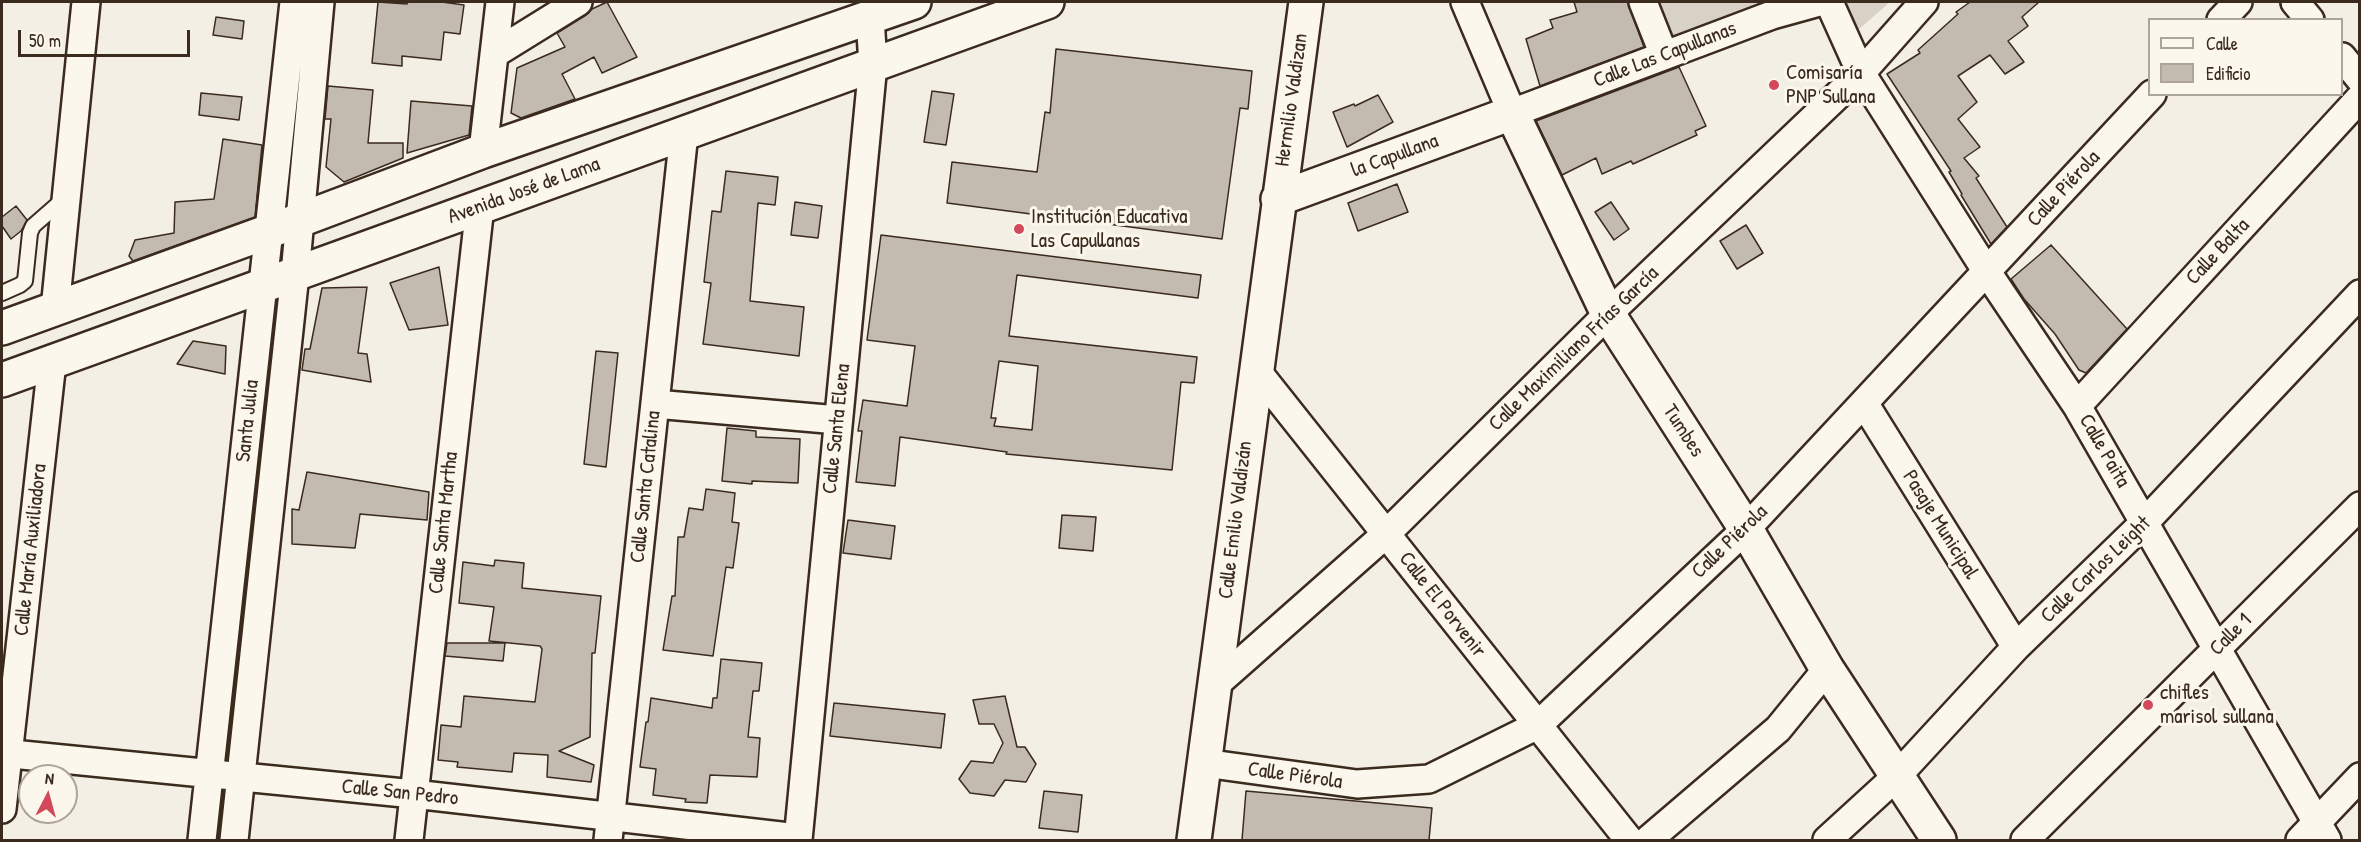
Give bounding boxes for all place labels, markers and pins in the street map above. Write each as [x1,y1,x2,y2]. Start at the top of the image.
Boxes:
place label: Comisaría PNP Sullana [1786,60,1875,110]
marker: Comisaría PNP Sullana [1767,78,1781,92]
place label: Institución Educativa Las Capullanas [1031,204,1188,254]
marker: Institución Educativa Las Capullanas [1012,222,1026,236]
place label: chifles marisol sullana [2160,680,2274,730]
marker: chifles marisol sullana [2141,698,2155,712]

